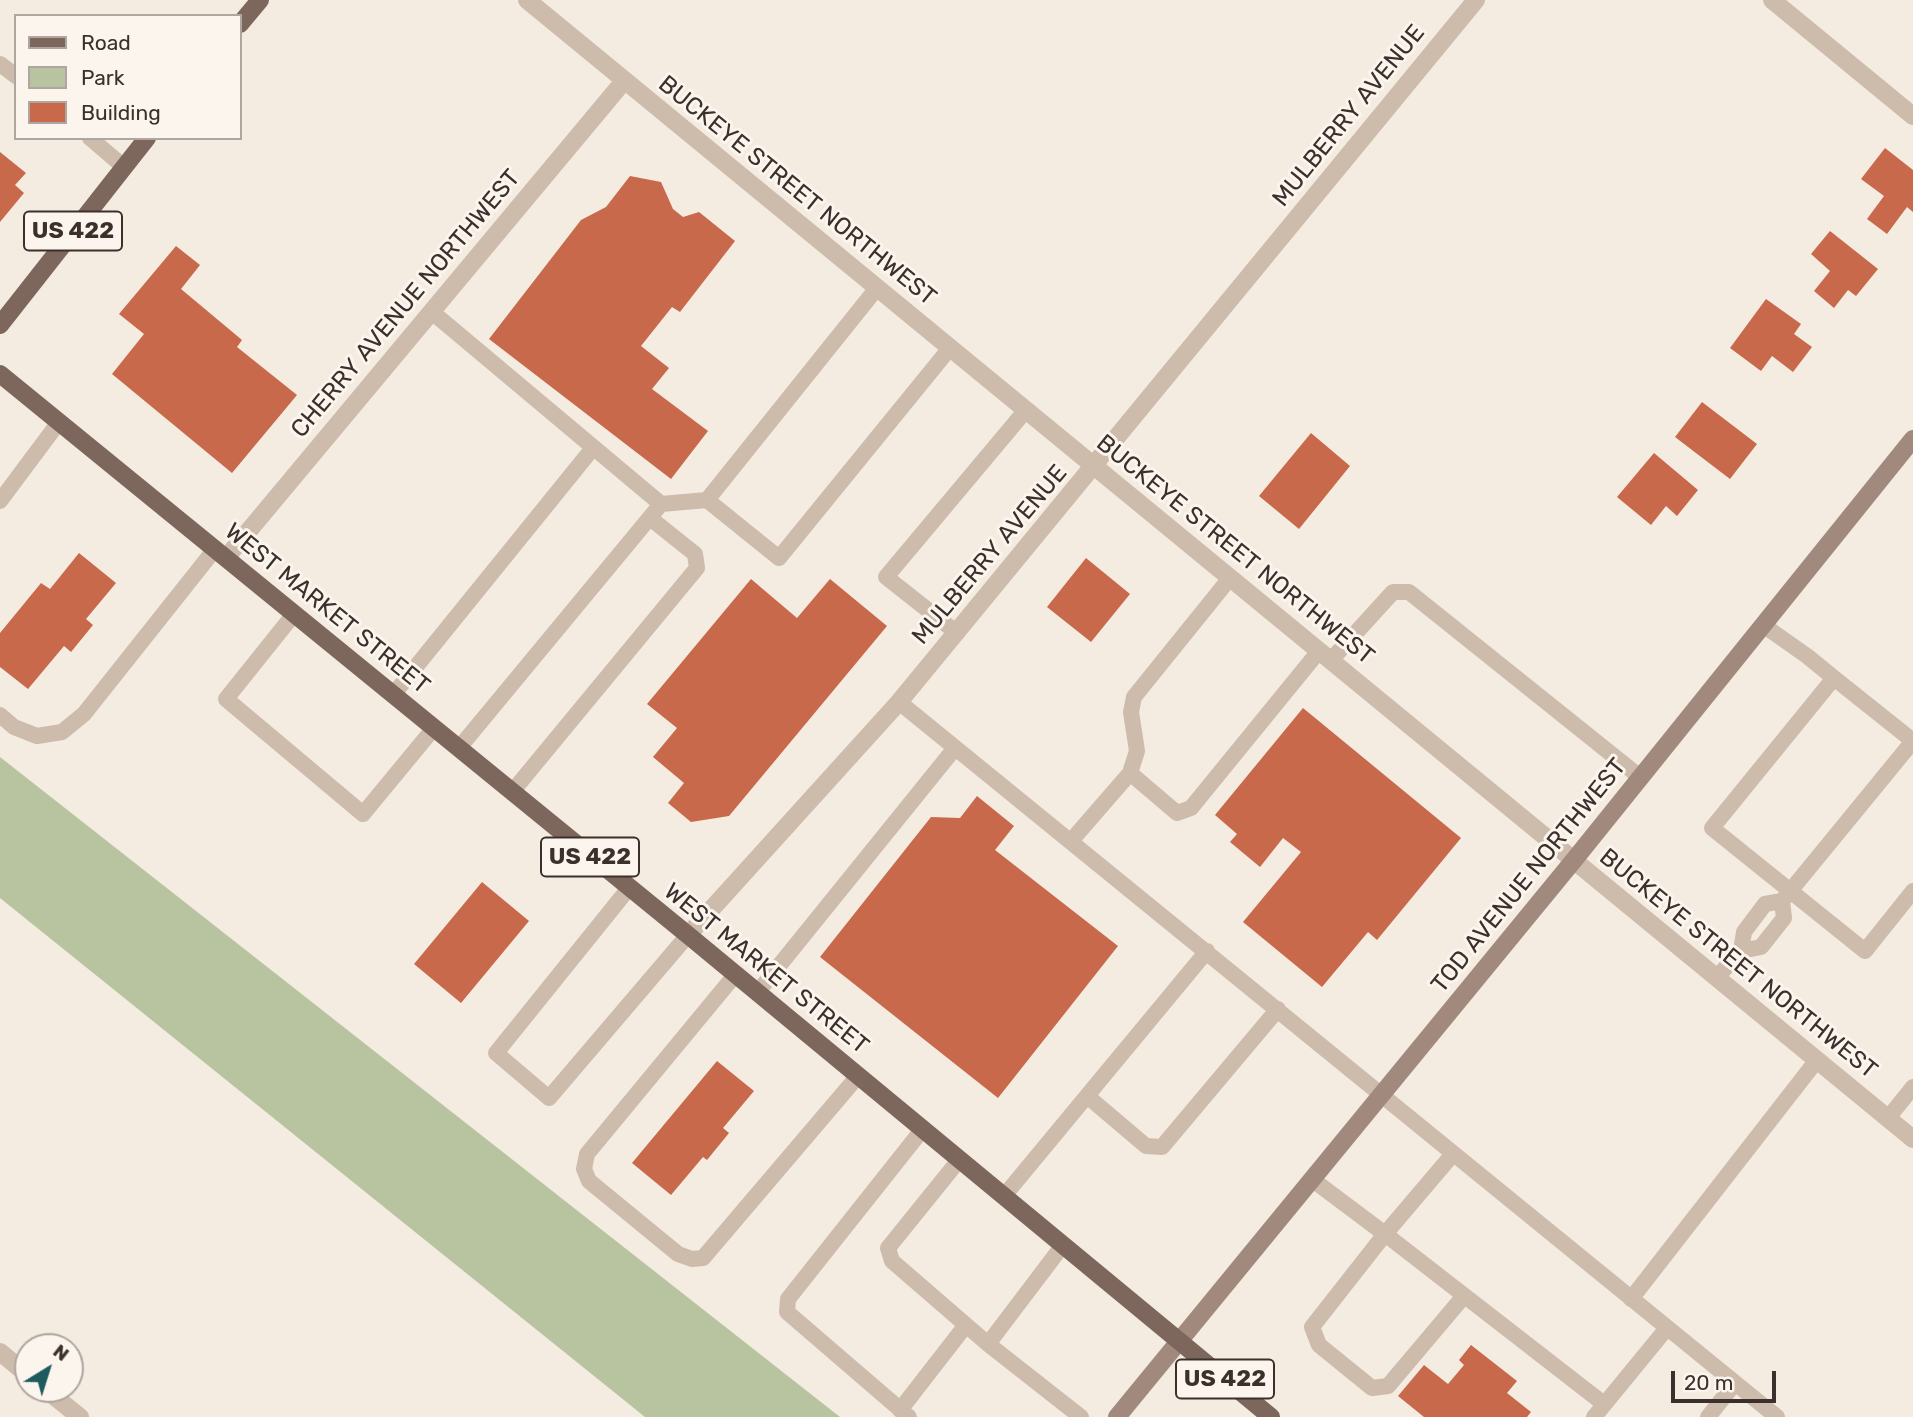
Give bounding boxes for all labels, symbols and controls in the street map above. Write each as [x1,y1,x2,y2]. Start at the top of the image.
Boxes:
legend [14,14,242,140]
street label: MULBERRY AVENUE [1267,19,1431,213]
text: Road [81,30,131,55]
text: Park [81,65,125,90]
street label: BUCKEYE STREET NORTHWEST [652,70,942,312]
text: Building [81,100,161,125]
street label: CHERRY AVENUE NORTHWEST [285,164,527,444]
road number: US 422 [24,212,122,250]
street label: BUCKEYE STREET NORTHWEST [1090,429,1380,671]
street label: MULBERRY AVENUE [907,459,1073,651]
street label: WEST MARKET STREET [219,518,435,700]
street label: TOD AVENUE NORTHWEST [1426,753,1632,999]
road number: US 422 [541,838,639,876]
street label: BUCKEYE STREET NORTHWEST [1593,843,1883,1085]
street label: WEST MARKET STREET [658,878,874,1060]
north arrow [14,1333,84,1403]
text: N [49,1339,73,1366]
scale bar [1675,1358,1780,1402]
road number: US 422 [1176,1360,1274,1398]
text: 20 m [1684,1370,1733,1395]

